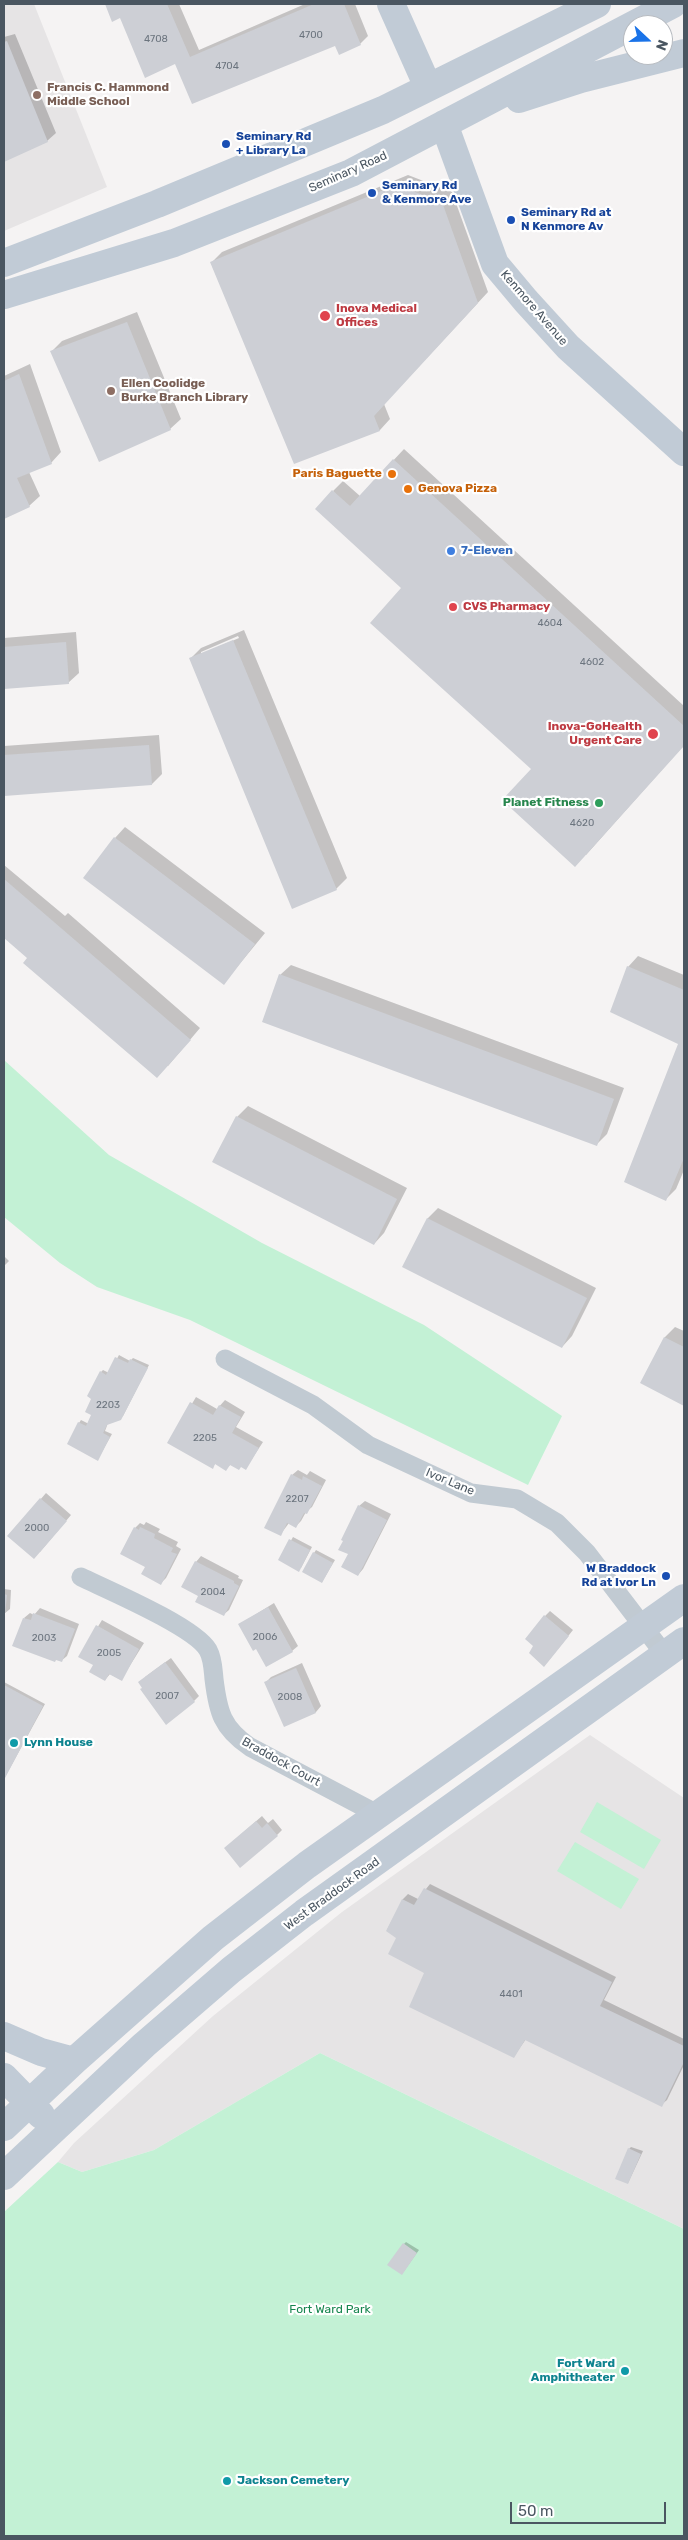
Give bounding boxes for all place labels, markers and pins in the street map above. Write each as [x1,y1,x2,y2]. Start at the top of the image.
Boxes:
place label: Francis C. Hammond Middle School [47,81,169,109]
marker: Francis C. Hammond Middle School [31,89,43,101]
place label: Seminary Rd + Library La [236,130,311,158]
marker: Seminary Rd + Library La [220,138,232,150]
place label: Seminary Rd & Kenmore Ave [382,179,471,207]
marker: Seminary Rd & Kenmore Ave [366,187,378,199]
place label: Seminary Rd at N Kenmore Av [521,206,611,234]
marker: Seminary Rd at N Kenmore Av [505,214,517,226]
place label: Inova Medical Offices [336,302,417,330]
marker: Inova Medical Offices [318,309,332,323]
place label: Ellen Coolidge Burke Branch Library [121,377,248,405]
marker: Ellen Coolidge Burke Branch Library [105,385,117,397]
place label: Paris Baguette [293,467,382,481]
marker: Paris Baguette [386,468,398,480]
place label: Genova Pizza [418,482,497,496]
marker: Genova Pizza [402,483,414,495]
place label: 7-Eleven [461,544,513,558]
marker: 7-Eleven [445,545,457,557]
place label: CVS Pharmacy [463,600,550,614]
marker: CVS Pharmacy [447,601,459,613]
place label: Inova-GoHealth Urgent Care [548,720,642,748]
marker: Inova-GoHealth Urgent Care [646,727,660,741]
place label: Planet Fitness [503,796,589,810]
marker: Planet Fitness [593,797,605,809]
place label: W Braddock Rd at Ivor Ln [581,1562,656,1590]
marker: W Braddock Rd at Ivor Ln [660,1570,672,1582]
place label: Lynn House [24,1736,93,1750]
marker: Lynn House [8,1737,20,1749]
place label: Fort Ward Amphitheater [531,2357,615,2385]
marker: Fort Ward Amphitheater [619,2365,631,2377]
place label: Jackson Cemetery [237,2474,349,2488]
marker: Jackson Cemetery [221,2475,233,2487]

